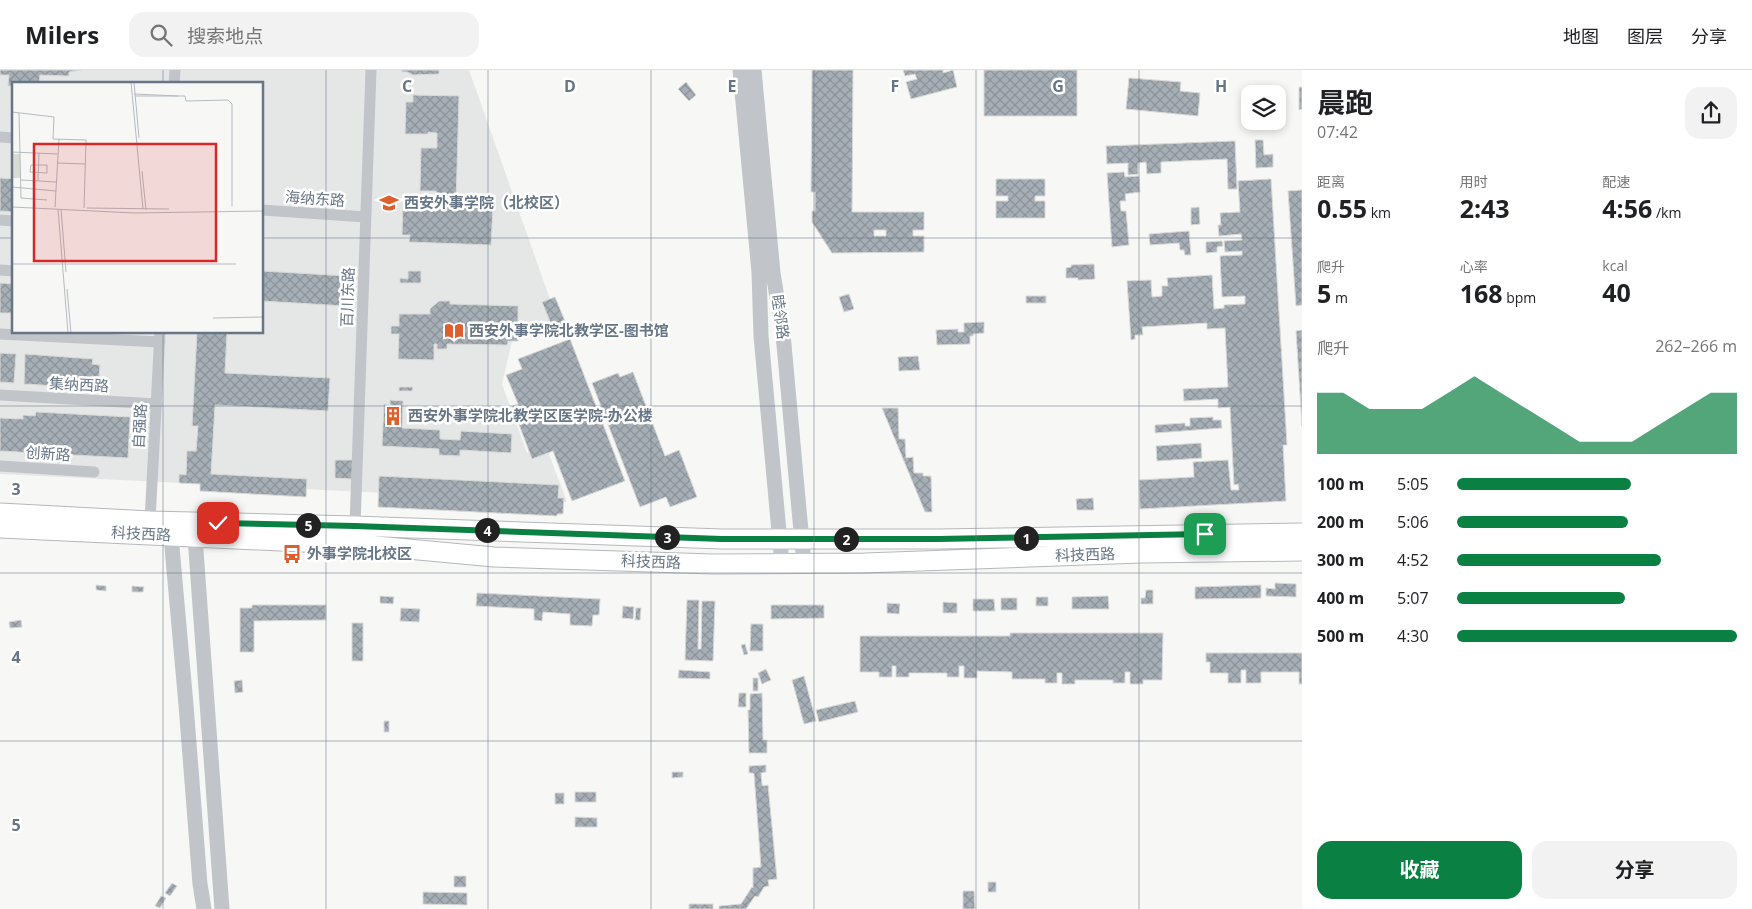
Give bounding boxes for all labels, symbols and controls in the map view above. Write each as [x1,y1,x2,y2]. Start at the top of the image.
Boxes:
search box [129,12,479,57]
text: Milers [25,18,99,51]
icon: search [147,21,175,49]
text: 搜索地点 [187,23,263,49]
text: 地图 [1563,24,1599,48]
text: 图层 [1627,24,1663,48]
text: 分享 [1691,24,1727,48]
text: C [402,75,412,97]
text: D [564,75,576,97]
text: E [728,75,737,97]
text: F [891,75,899,97]
text: G [1052,75,1064,97]
text: H [1215,75,1227,97]
inset map [12,82,264,334]
text: 晨跑 [1317,83,1373,121]
map controls [1241,85,1286,130]
button: layers [1241,85,1286,130]
button: share [1685,87,1737,139]
text: 07:42 [1317,121,1358,143]
text: 距离 [1317,172,1345,191]
text: 用时 [1460,172,1488,191]
text: 配速 [1602,172,1630,191]
street label: 海纳东路 [284,186,346,210]
text: 0.55 [1317,191,1367,225]
text: 2:43 [1460,191,1510,225]
text: 4:56 [1602,191,1652,225]
school or university icon: 西安外事学院（北校区） [378,192,400,214]
place label: 西安外事学院（北校区） [404,192,569,212]
text: km [1367,203,1391,222]
text: /km [1652,203,1681,222]
text: kcal [1602,256,1628,275]
text: 爬升 [1317,257,1345,276]
text: 心率 [1460,257,1488,276]
street label: 百川东路 [336,267,358,327]
text: 40 [1602,275,1631,309]
text: 5 [1317,276,1331,310]
text: 168 [1460,276,1503,310]
text: m [1331,288,1348,307]
text: bpm [1503,288,1536,307]
street label: 睦邻路 [768,293,794,341]
library icon: 西安外事学院北教学区-图书馆 [443,320,465,342]
place label: 西安外事学院北教学区-图书馆 [469,320,669,340]
text: 262–266 m [1655,335,1737,357]
text: 爬升 [1317,337,1349,359]
street label: 集纳西路 [49,372,110,396]
street label: 自强路 [128,403,150,449]
building icon: 西安外事学院北教学区医学院-办公楼 [382,405,404,427]
place label: 西安外事学院北教学区医学院-办公楼 [408,405,653,425]
street label: 创新路 [25,441,71,465]
text: 100 m [1317,473,1364,495]
text: 5:05 [1397,473,1429,495]
text: 3 [11,478,21,500]
pin [197,502,239,544]
icon: check [204,509,232,537]
text: 200 m [1317,511,1364,533]
text: 5:06 [1397,511,1429,533]
pin: 5 [296,512,320,538]
pin [1184,513,1226,555]
text: 5 [304,516,313,535]
pin: 4 [474,518,500,542]
icon: arrive [1191,520,1219,548]
street label: 科技西路 [111,521,172,545]
text: 4 [483,521,492,540]
pin: 3 [654,524,680,550]
pin: 2 [834,526,858,552]
pin: 1 [1014,526,1038,550]
text: 3 [663,528,672,547]
text: 1 [1022,529,1031,548]
text: 2 [842,530,851,549]
bus stop icon: 外事学院北校区 [281,543,303,565]
place label: 外事学院北校区 [307,543,412,563]
street label: 科技西路 [1055,543,1115,565]
text: 300 m [1317,549,1364,571]
text: 4:52 [1397,549,1429,571]
street label: 科技西路 [621,550,681,572]
text: 400 m [1317,587,1364,609]
text: 5:07 [1397,587,1429,609]
text: 500 m [1317,625,1364,647]
text: 4:30 [1397,625,1429,647]
text: 4 [11,646,21,668]
text: 5 [11,814,21,836]
button: 收藏 [1317,841,1522,899]
button: 分享 [1532,841,1737,899]

